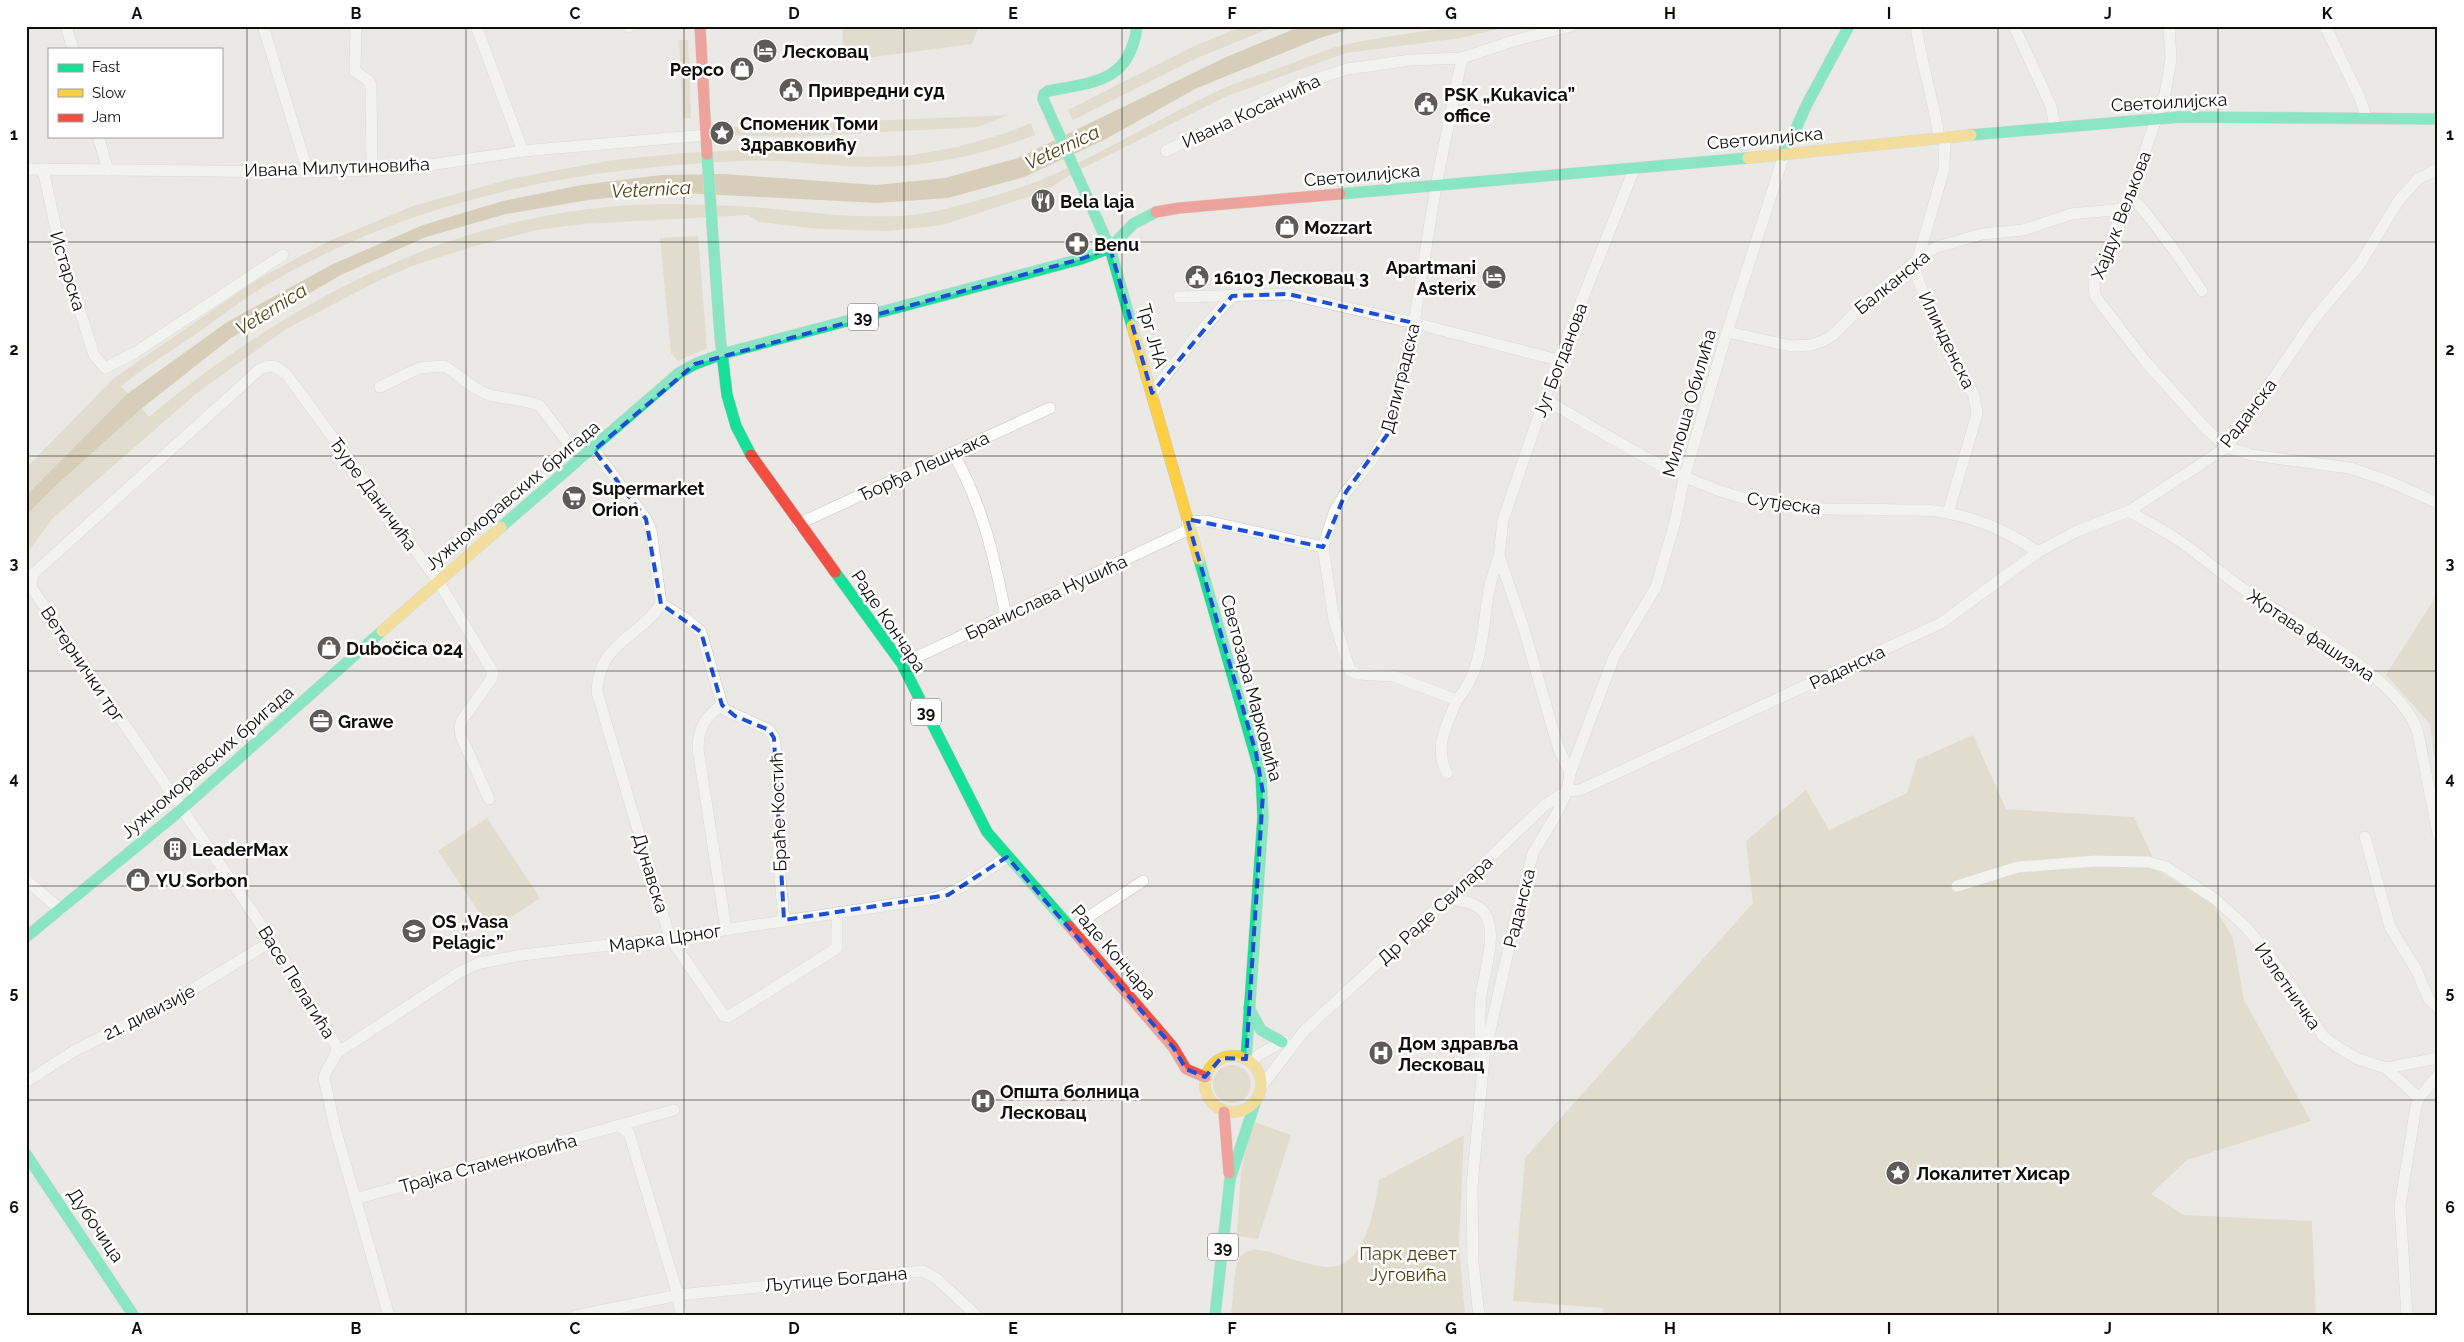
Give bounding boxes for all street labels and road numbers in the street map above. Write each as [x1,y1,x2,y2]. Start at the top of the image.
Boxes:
street label: Ивана Косанчића [1179,70,1323,152]
street label: Светоилијска [2110,88,2228,116]
street label: Светоилијска [1706,122,1824,154]
street label: Хајдук Вељкова [2087,148,2155,282]
street label: Ивана Милутиновића [244,153,430,181]
street label: Светоилијска [1303,159,1421,191]
street label: Истарска [46,229,90,313]
street label: Балканска [1850,245,1934,319]
street label: Илинденска [1914,288,1980,392]
street label: Југ Богданова [1529,300,1591,420]
street label: Трг ЈНА [1134,301,1172,371]
road number: 39 [848,304,878,330]
street label: Делиградска [1376,321,1424,435]
street label: Милоша Обилића [1658,327,1720,479]
street label: Раданска [2215,374,2281,452]
street label: Јужноморавских бригада [420,416,604,574]
street label: Ђорђа Лешњака [856,427,992,505]
street label: Ђуре Даничића [326,434,422,554]
street label: Сутјеска [1746,487,1822,519]
street label: Бранислава Нушића [962,550,1130,644]
street label: Раде Кончара [847,566,931,676]
street label: Жртава фашизма [2243,585,2379,685]
street label: Светозара Марковића [1217,592,1287,784]
street label: Ветернички трг [37,602,129,726]
street label: Раданска [1806,640,1888,694]
street label: Јужноморавских бригада [117,681,297,843]
road number: 39 [911,699,941,726]
street label: Браће Костић [765,752,791,872]
street label: Дунавска [629,831,673,915]
street label: Др Раде Свилара [1373,851,1497,969]
street label: Раданска [1499,866,1539,950]
street label: Раде Кончара [1067,900,1161,1004]
street label: Марка Црног [608,920,722,956]
street label: Васе Пелагића [254,922,340,1042]
street label: Излетничка [2250,939,2326,1033]
street label: 21. дивизије [100,980,199,1044]
street label: Трајка Стаменковића [397,1129,579,1197]
street label: Дубочица [63,1184,129,1266]
road number: 39 [1208,1234,1238,1260]
street label: Љутице Богдана [764,1262,908,1296]

